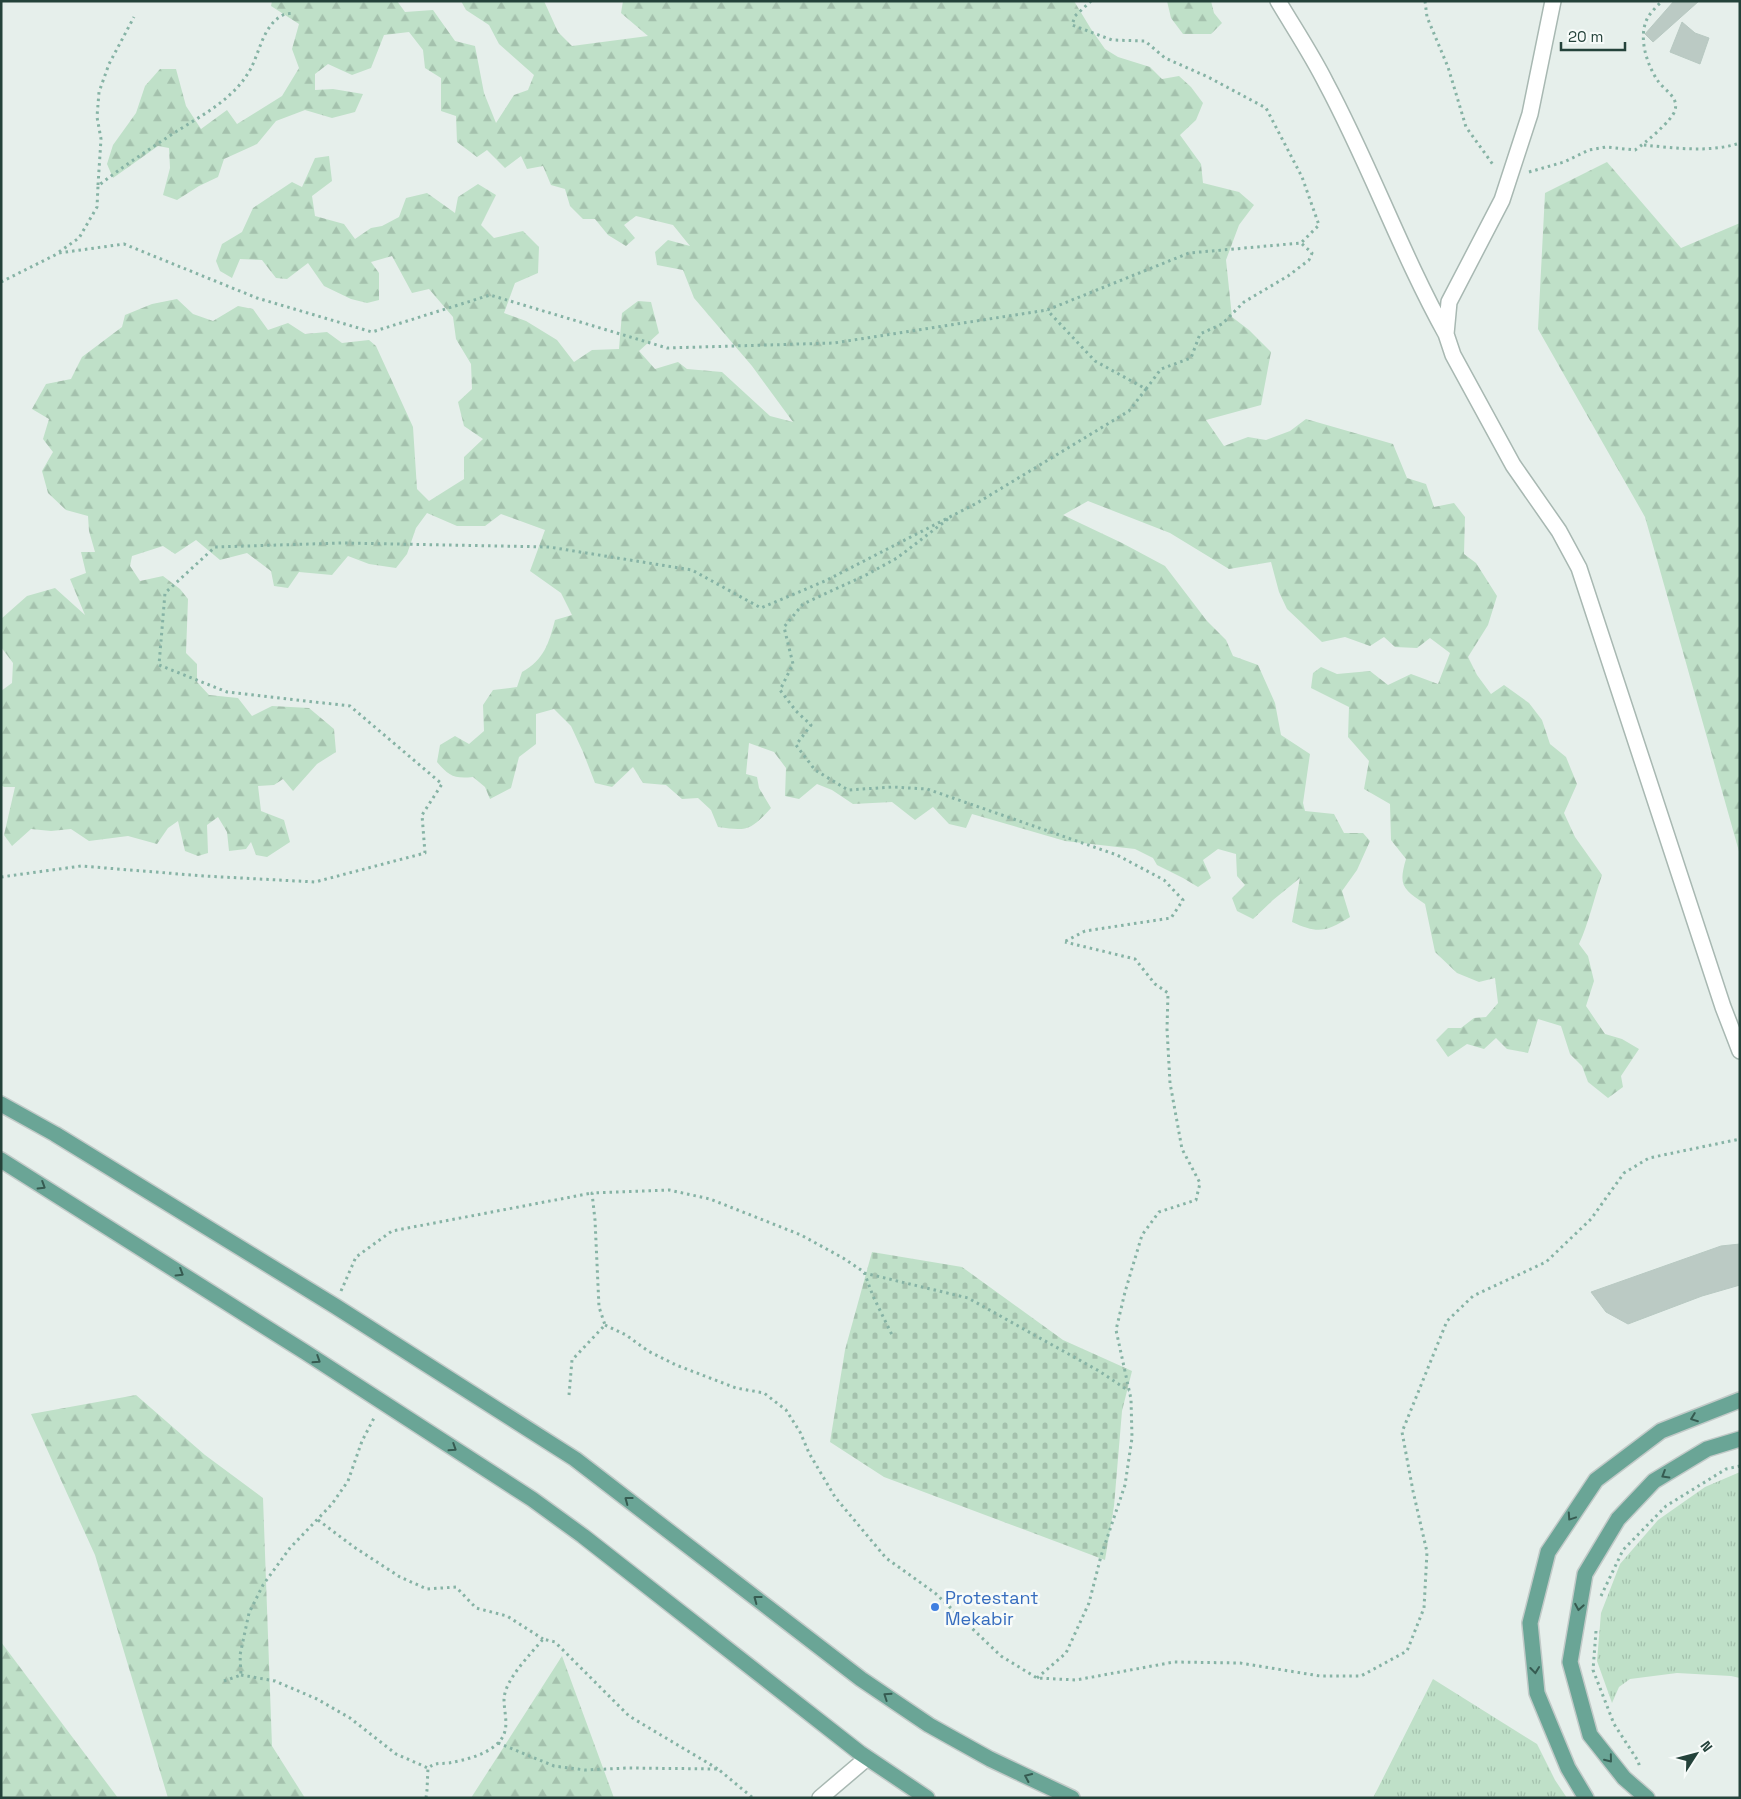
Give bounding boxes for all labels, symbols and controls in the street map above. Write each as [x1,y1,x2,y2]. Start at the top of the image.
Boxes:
scale bar [1561,20,1625,52]
text: 20 m [1568,27,1603,46]
one-way arrow [37,1179,46,1189]
one-way arrow [174,1266,183,1276]
one-way arrow [311,1354,321,1363]
one-way arrow [1690,1412,1699,1422]
one-way arrow [448,1442,457,1451]
one-way arrow [1661,1468,1670,1478]
one-way arrow [624,1497,634,1506]
one-way arrow [1568,1512,1577,1521]
place label: Protestant Mekabir [945,1586,1039,1630]
one-way arrow [753,1596,763,1605]
marker: Protestant Mekabir [929,1601,941,1613]
one-way arrow [1575,1603,1585,1611]
one-way arrow [1529,1667,1540,1675]
one-way arrow [883,1693,893,1702]
north arrow [1671,1729,1721,1779]
text: N [1696,1737,1717,1755]
one-way arrow [1604,1753,1612,1762]
one-way arrow [1024,1773,1033,1783]

